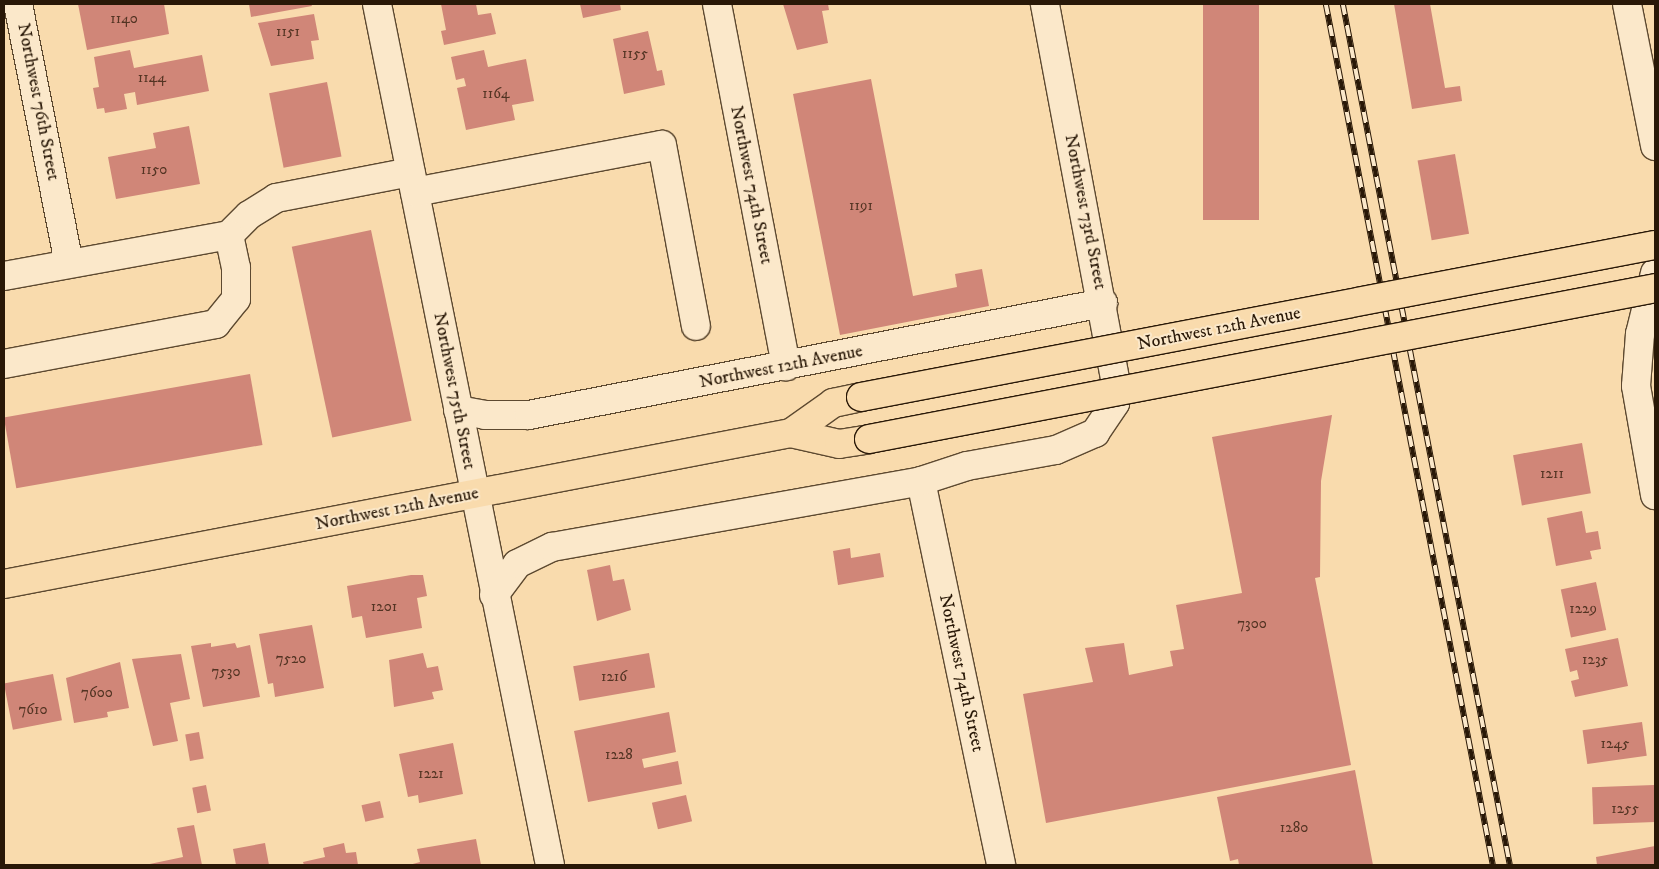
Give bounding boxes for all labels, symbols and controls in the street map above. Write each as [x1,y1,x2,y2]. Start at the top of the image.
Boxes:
house number: 1140 [110,10,138,28]
street label: Northwest 76th Street [12,21,64,183]
house number: 1151 [276,23,300,41]
house number: 1155 [622,45,648,63]
house number: 1144 [138,69,166,87]
house number: 1164 [482,85,510,103]
street label: Northwest 74th Street [725,104,777,266]
street label: Northwest 73rd Street [1059,133,1111,291]
house number: 1150 [141,161,167,179]
house number: 1191 [849,197,873,215]
street label: Northwest 12th Avenue [1136,303,1302,355]
street label: Northwest 75th Street [428,311,480,471]
street label: Northwest 12th Avenue [698,341,864,393]
house number: 1211 [1540,465,1564,483]
street label: Northwest 12th Avenue [314,483,480,535]
street label: Northwest 74th Street [934,592,988,754]
house number: 1201 [371,598,397,616]
house number: 1229 [1569,600,1597,618]
house number: 7300 [1237,615,1267,633]
house number: 7520 [276,650,306,668]
house number: 1235 [1582,651,1608,669]
house number: 7530 [212,663,240,681]
house number: 1216 [601,668,627,686]
house number: 7600 [81,684,113,702]
house number: 7610 [18,701,48,719]
house number: 1245 [1601,735,1629,753]
house number: 1228 [605,746,633,764]
house number: 1221 [418,765,444,783]
house number: 1255 [1611,800,1639,818]
house number: 1280 [1280,819,1308,837]

